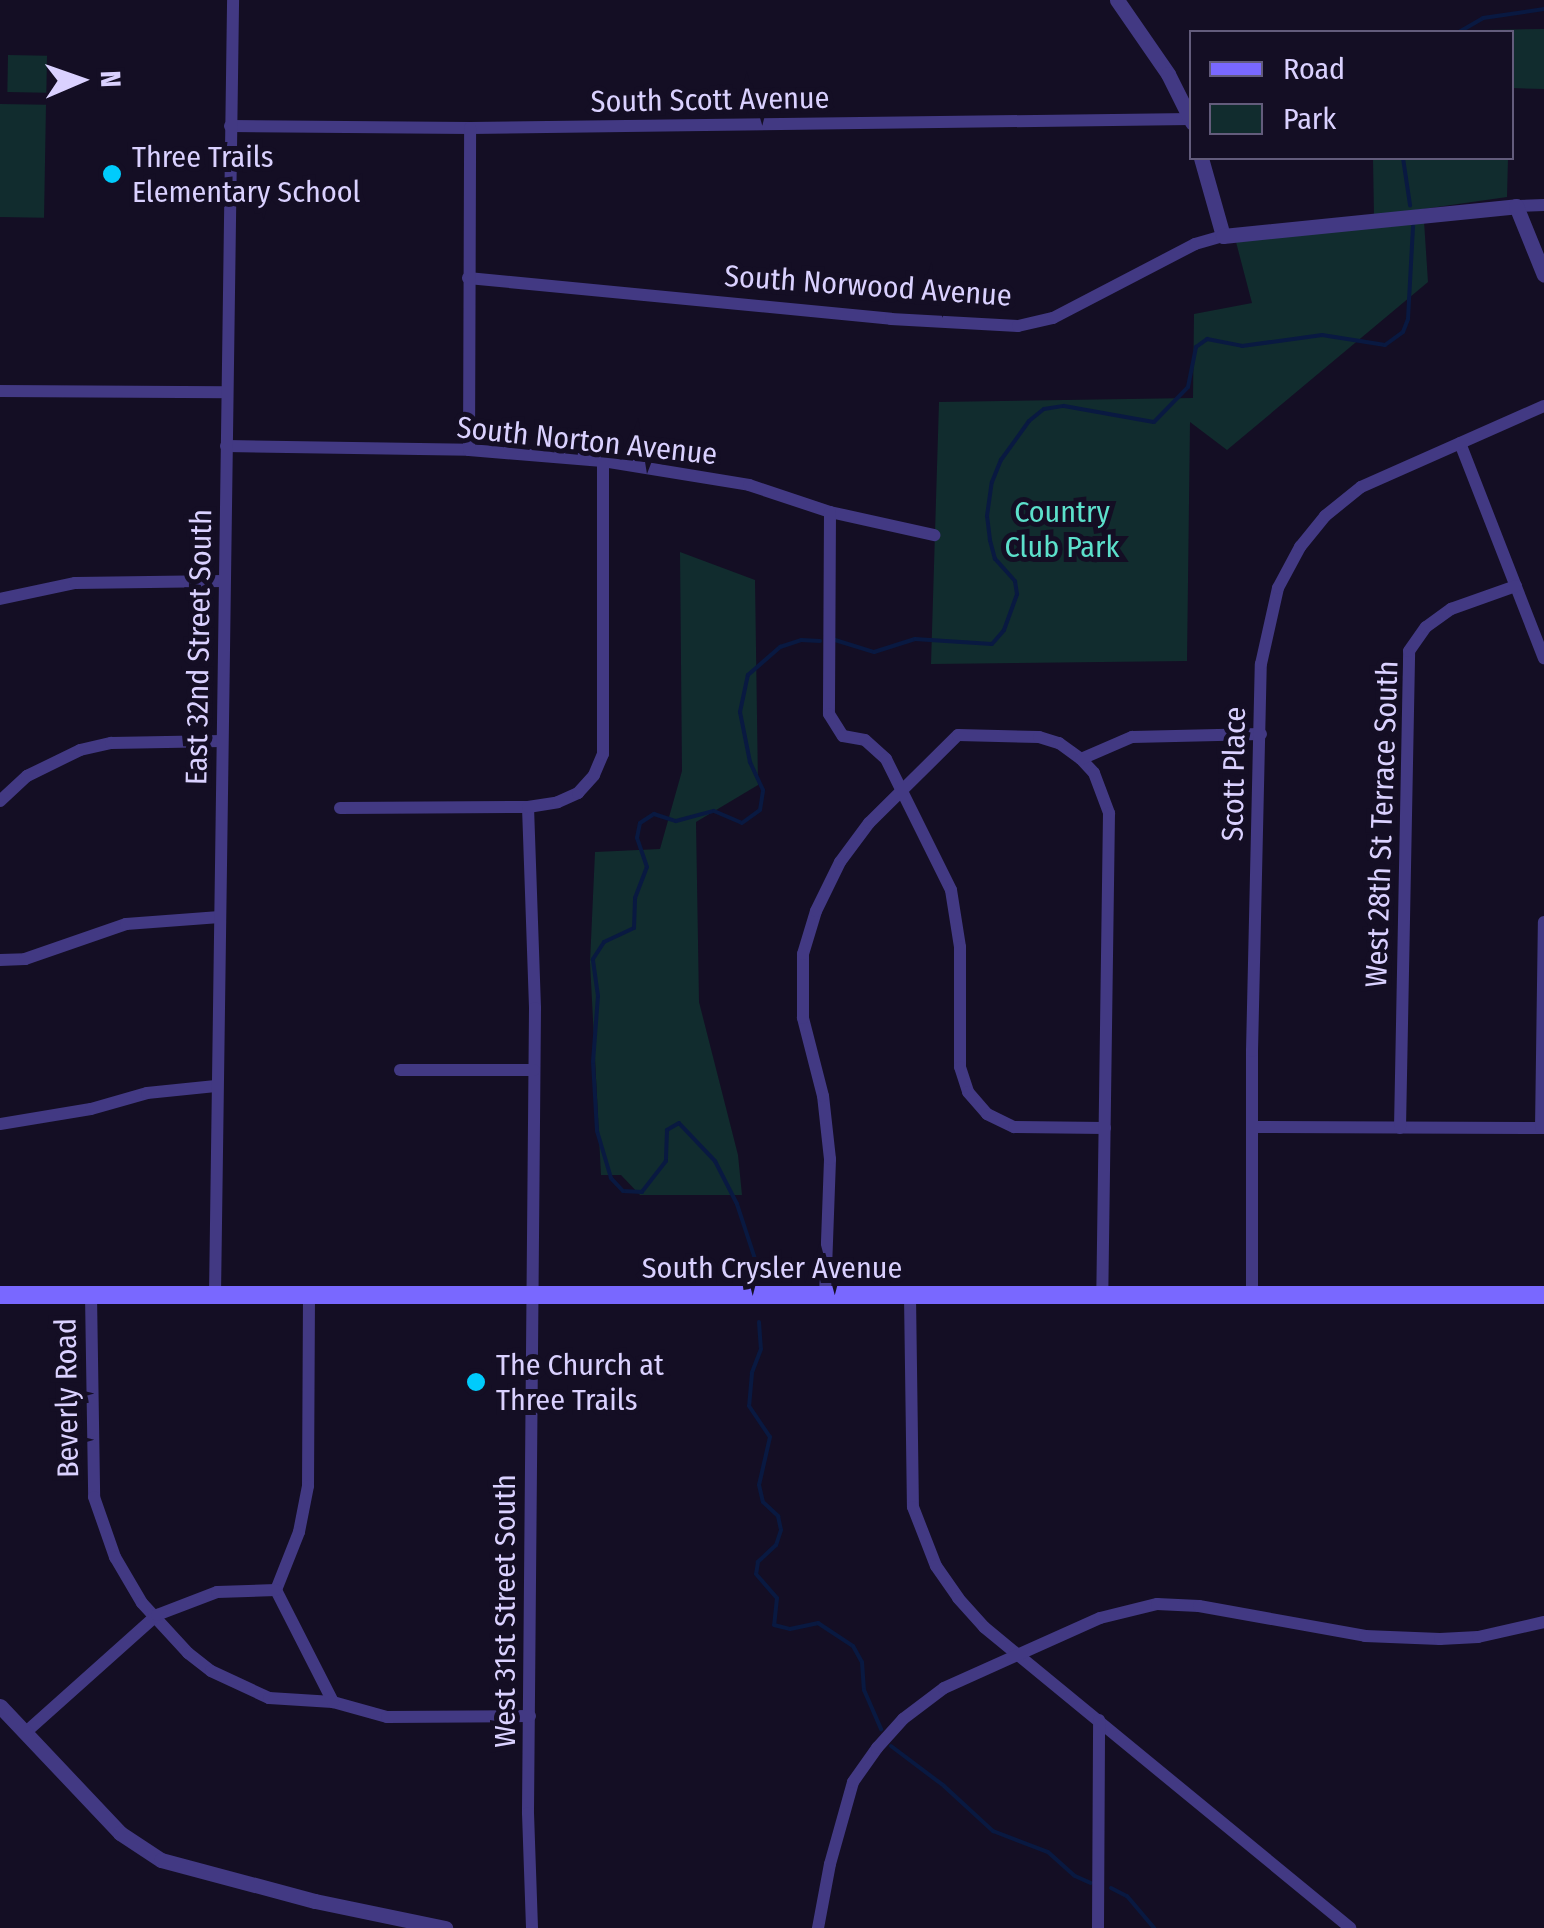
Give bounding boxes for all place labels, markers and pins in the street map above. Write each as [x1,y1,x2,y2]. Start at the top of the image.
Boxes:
place label: Three Trails Elementary School [132,139,360,210]
marker: Three Trails Elementary School [101,163,123,185]
place label: The Church at Three Trails [496,1347,664,1418]
marker: The Church at Three Trails [465,1371,487,1393]

